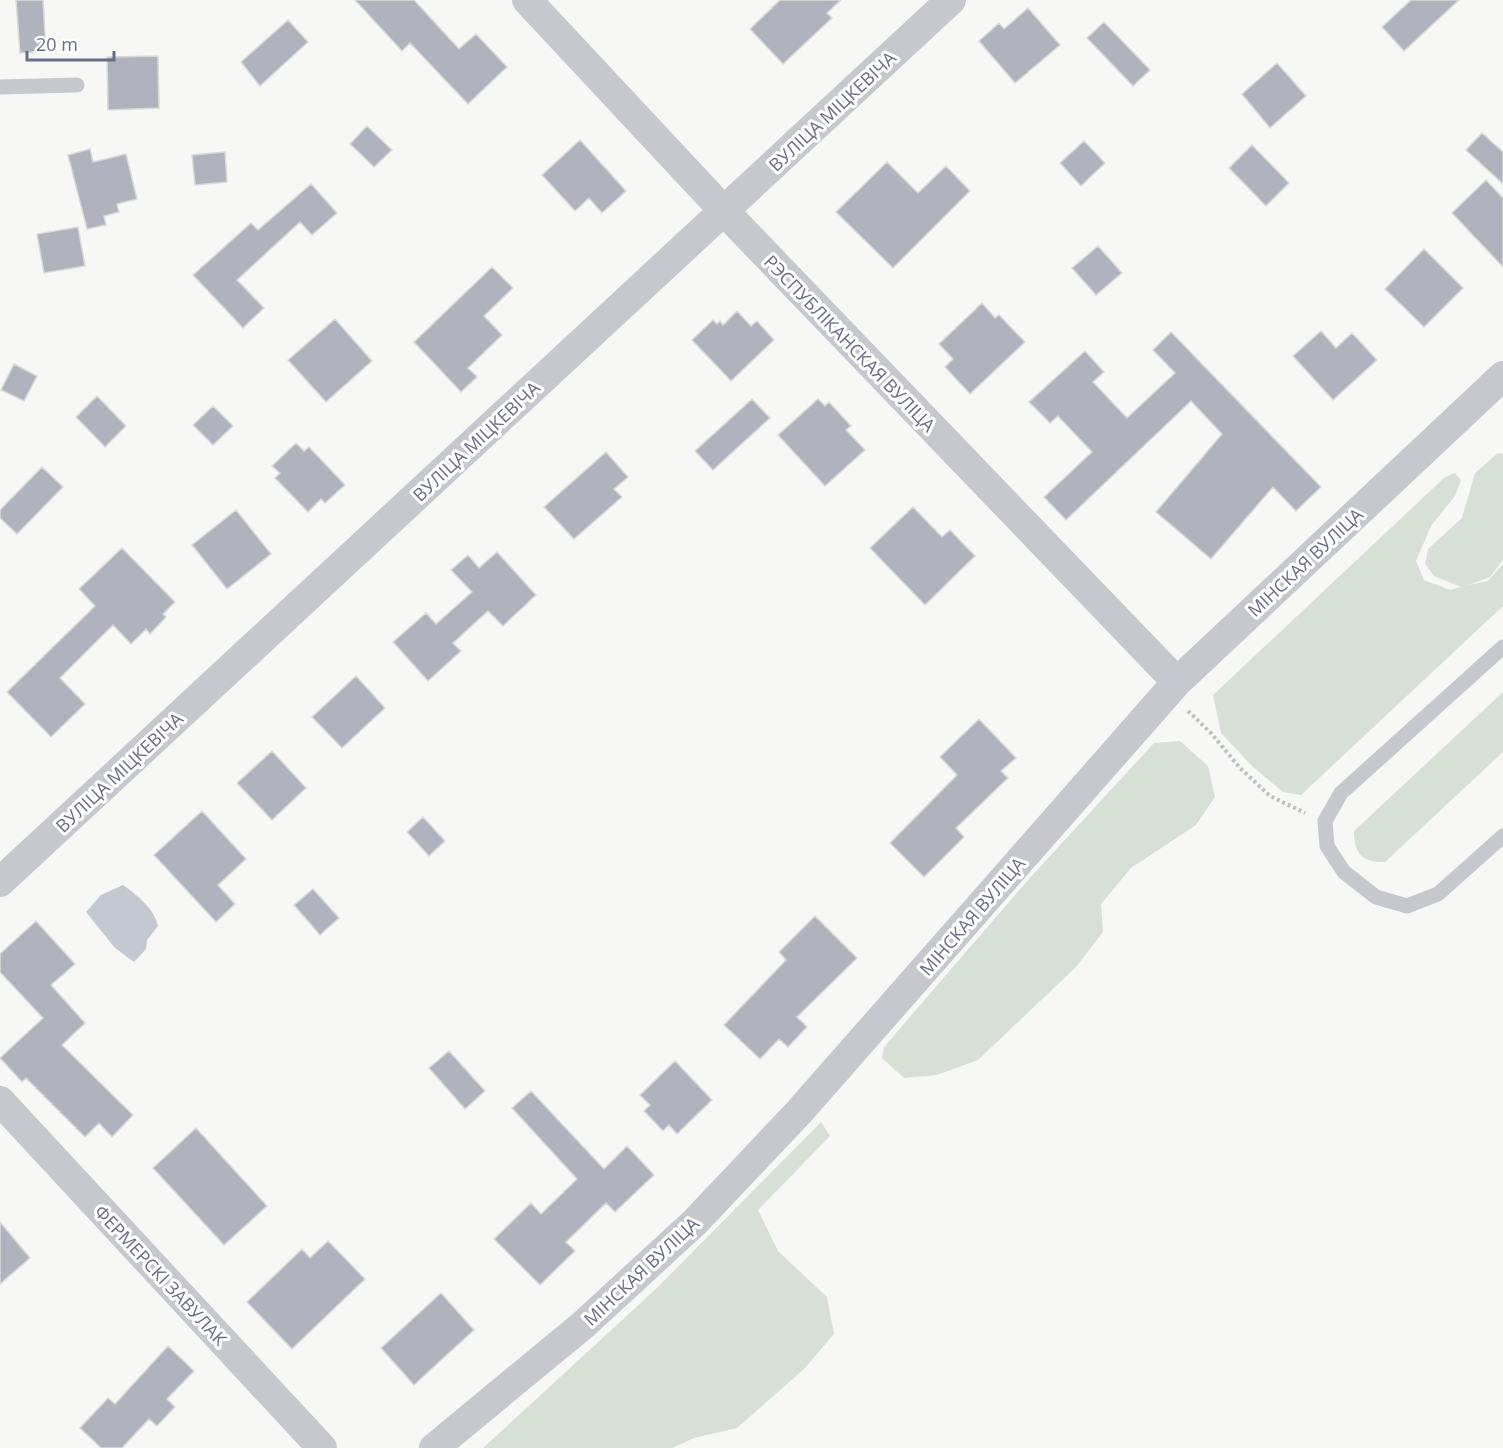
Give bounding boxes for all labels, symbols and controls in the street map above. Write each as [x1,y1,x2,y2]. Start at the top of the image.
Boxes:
scale bar [27,24,114,62]
text: 20 m [36,32,78,56]
street label: ВУЛІЦА МІЦКЕВІЧА [763,45,901,176]
street label: РЭСПУБЛІКАНСКАЯ ВУЛІЦА [759,249,941,437]
street label: ВУЛІЦА МІЦКЕВІЧА [407,375,545,506]
street label: МІНСКАЯ ВУЛІЦА [1242,502,1368,622]
street label: ВУЛІЦА МІЦКЕВІЧА [50,706,188,837]
street label: МІНСКАЯ ВУЛІЦА [914,851,1030,980]
street label: ФЕРМЕРСКІ ЗАВУЛАК [90,1200,232,1350]
street label: МІНСКАЯ ВУЛІЦА [578,1211,704,1331]

